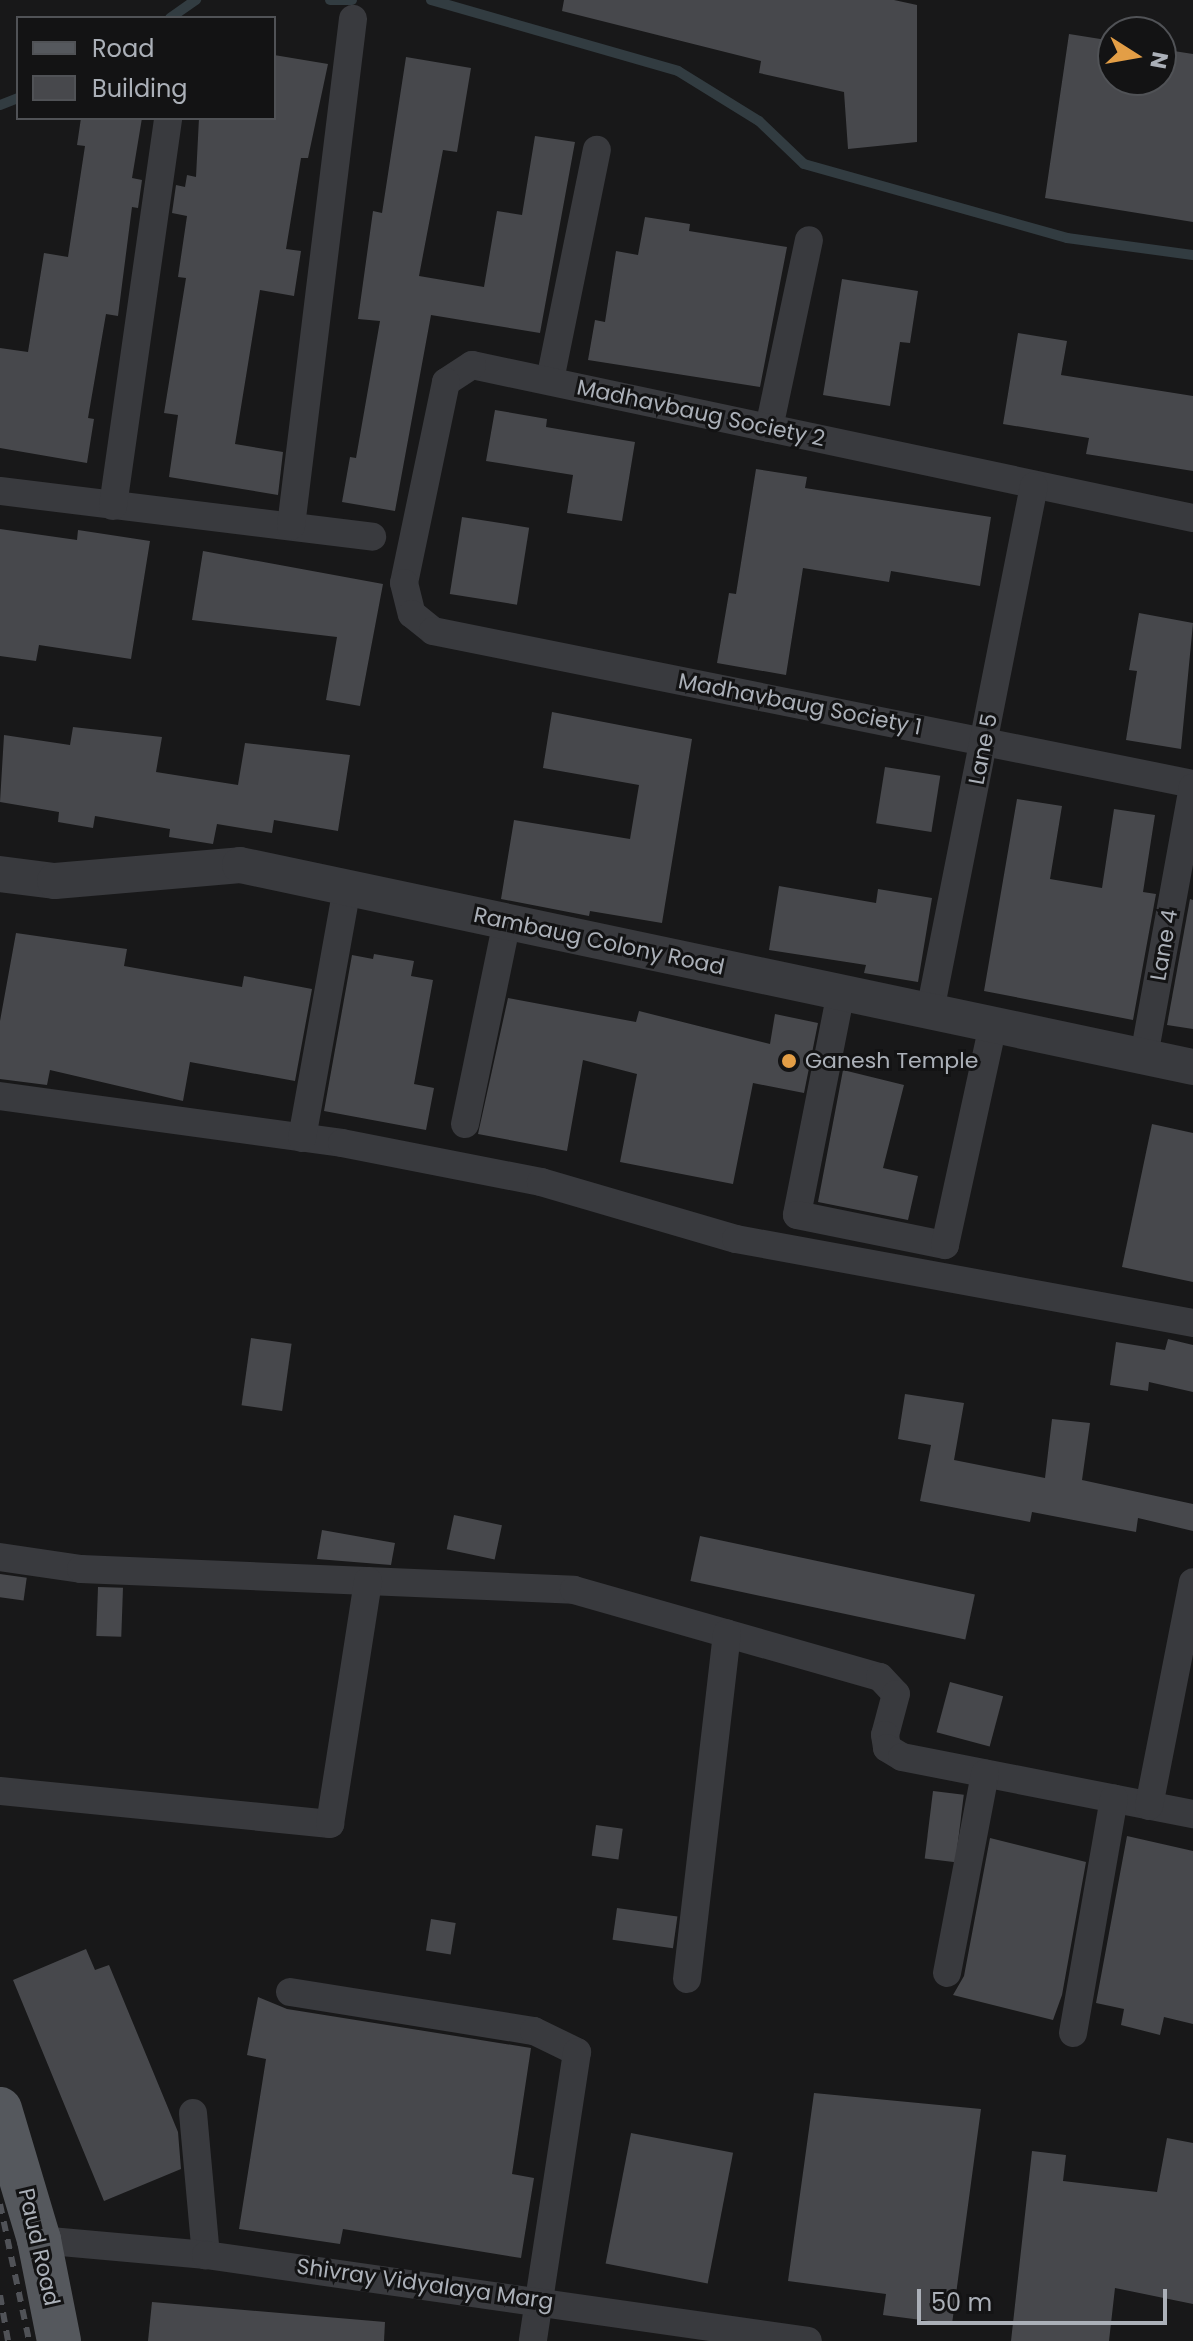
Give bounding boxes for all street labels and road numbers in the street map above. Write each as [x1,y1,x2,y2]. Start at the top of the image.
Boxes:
street label: Madhavbaug Society 2 [575,374,827,452]
street label: Madhavbaug Society 1 [676,667,924,741]
street label: Lane 5 [963,711,1003,787]
street label: Rambaug Colony Road [471,902,727,980]
street label: Lane 4 [1145,907,1183,983]
street label: Paud Road [13,2186,65,2308]
street label: Shivray Vidyalaya Marg [295,2253,555,2315]

